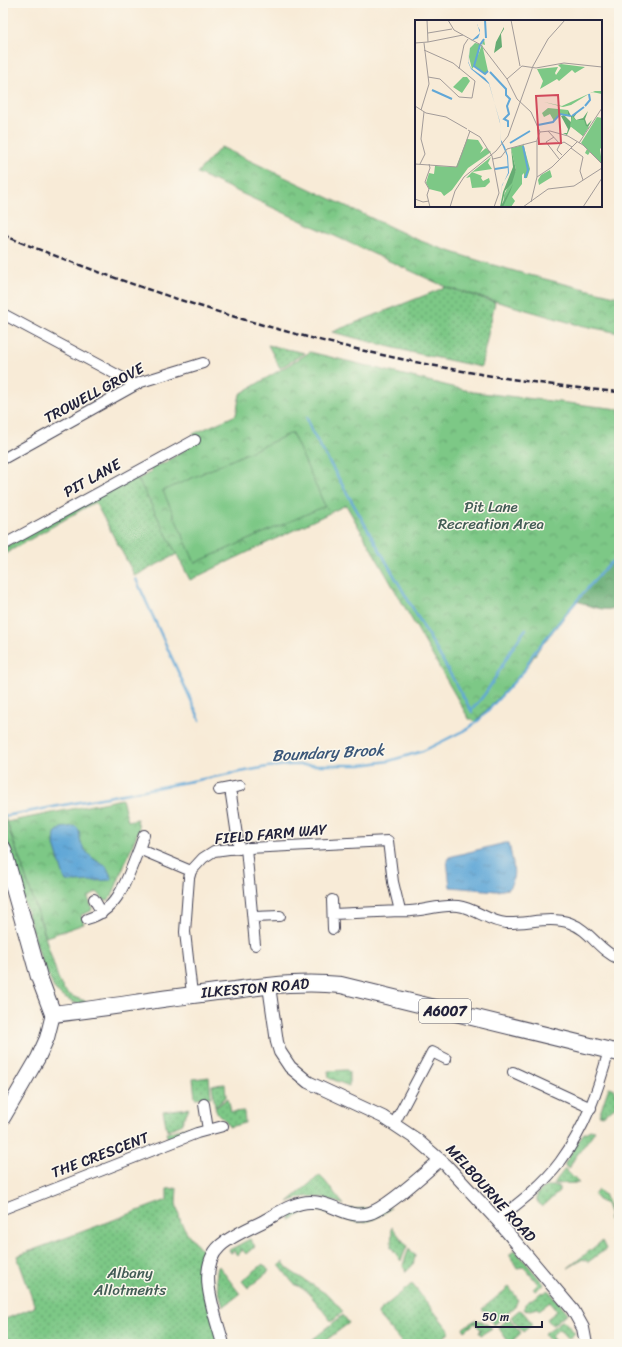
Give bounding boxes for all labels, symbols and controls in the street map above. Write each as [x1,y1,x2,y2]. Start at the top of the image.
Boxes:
inset map [415,20,602,207]
street label: TROWELL GROVE [39,355,150,430]
street label: PIT LANE [58,451,127,504]
park label: Pit Lane Recreation Area [438,494,545,537]
water label: Boundary Brook [271,735,386,770]
street label: FIELD FARM WAY [214,816,329,852]
street label: ILKESTON ROAD [199,970,310,1006]
road number: A6007 [419,999,471,1023]
street label: THE CRESCENT [47,1124,154,1186]
street label: MELBOURNE ROAD [439,1138,543,1248]
park label: Albany Allotments [93,1260,166,1303]
scale bar [476,1303,542,1329]
text: 50 m [482,1306,509,1328]

